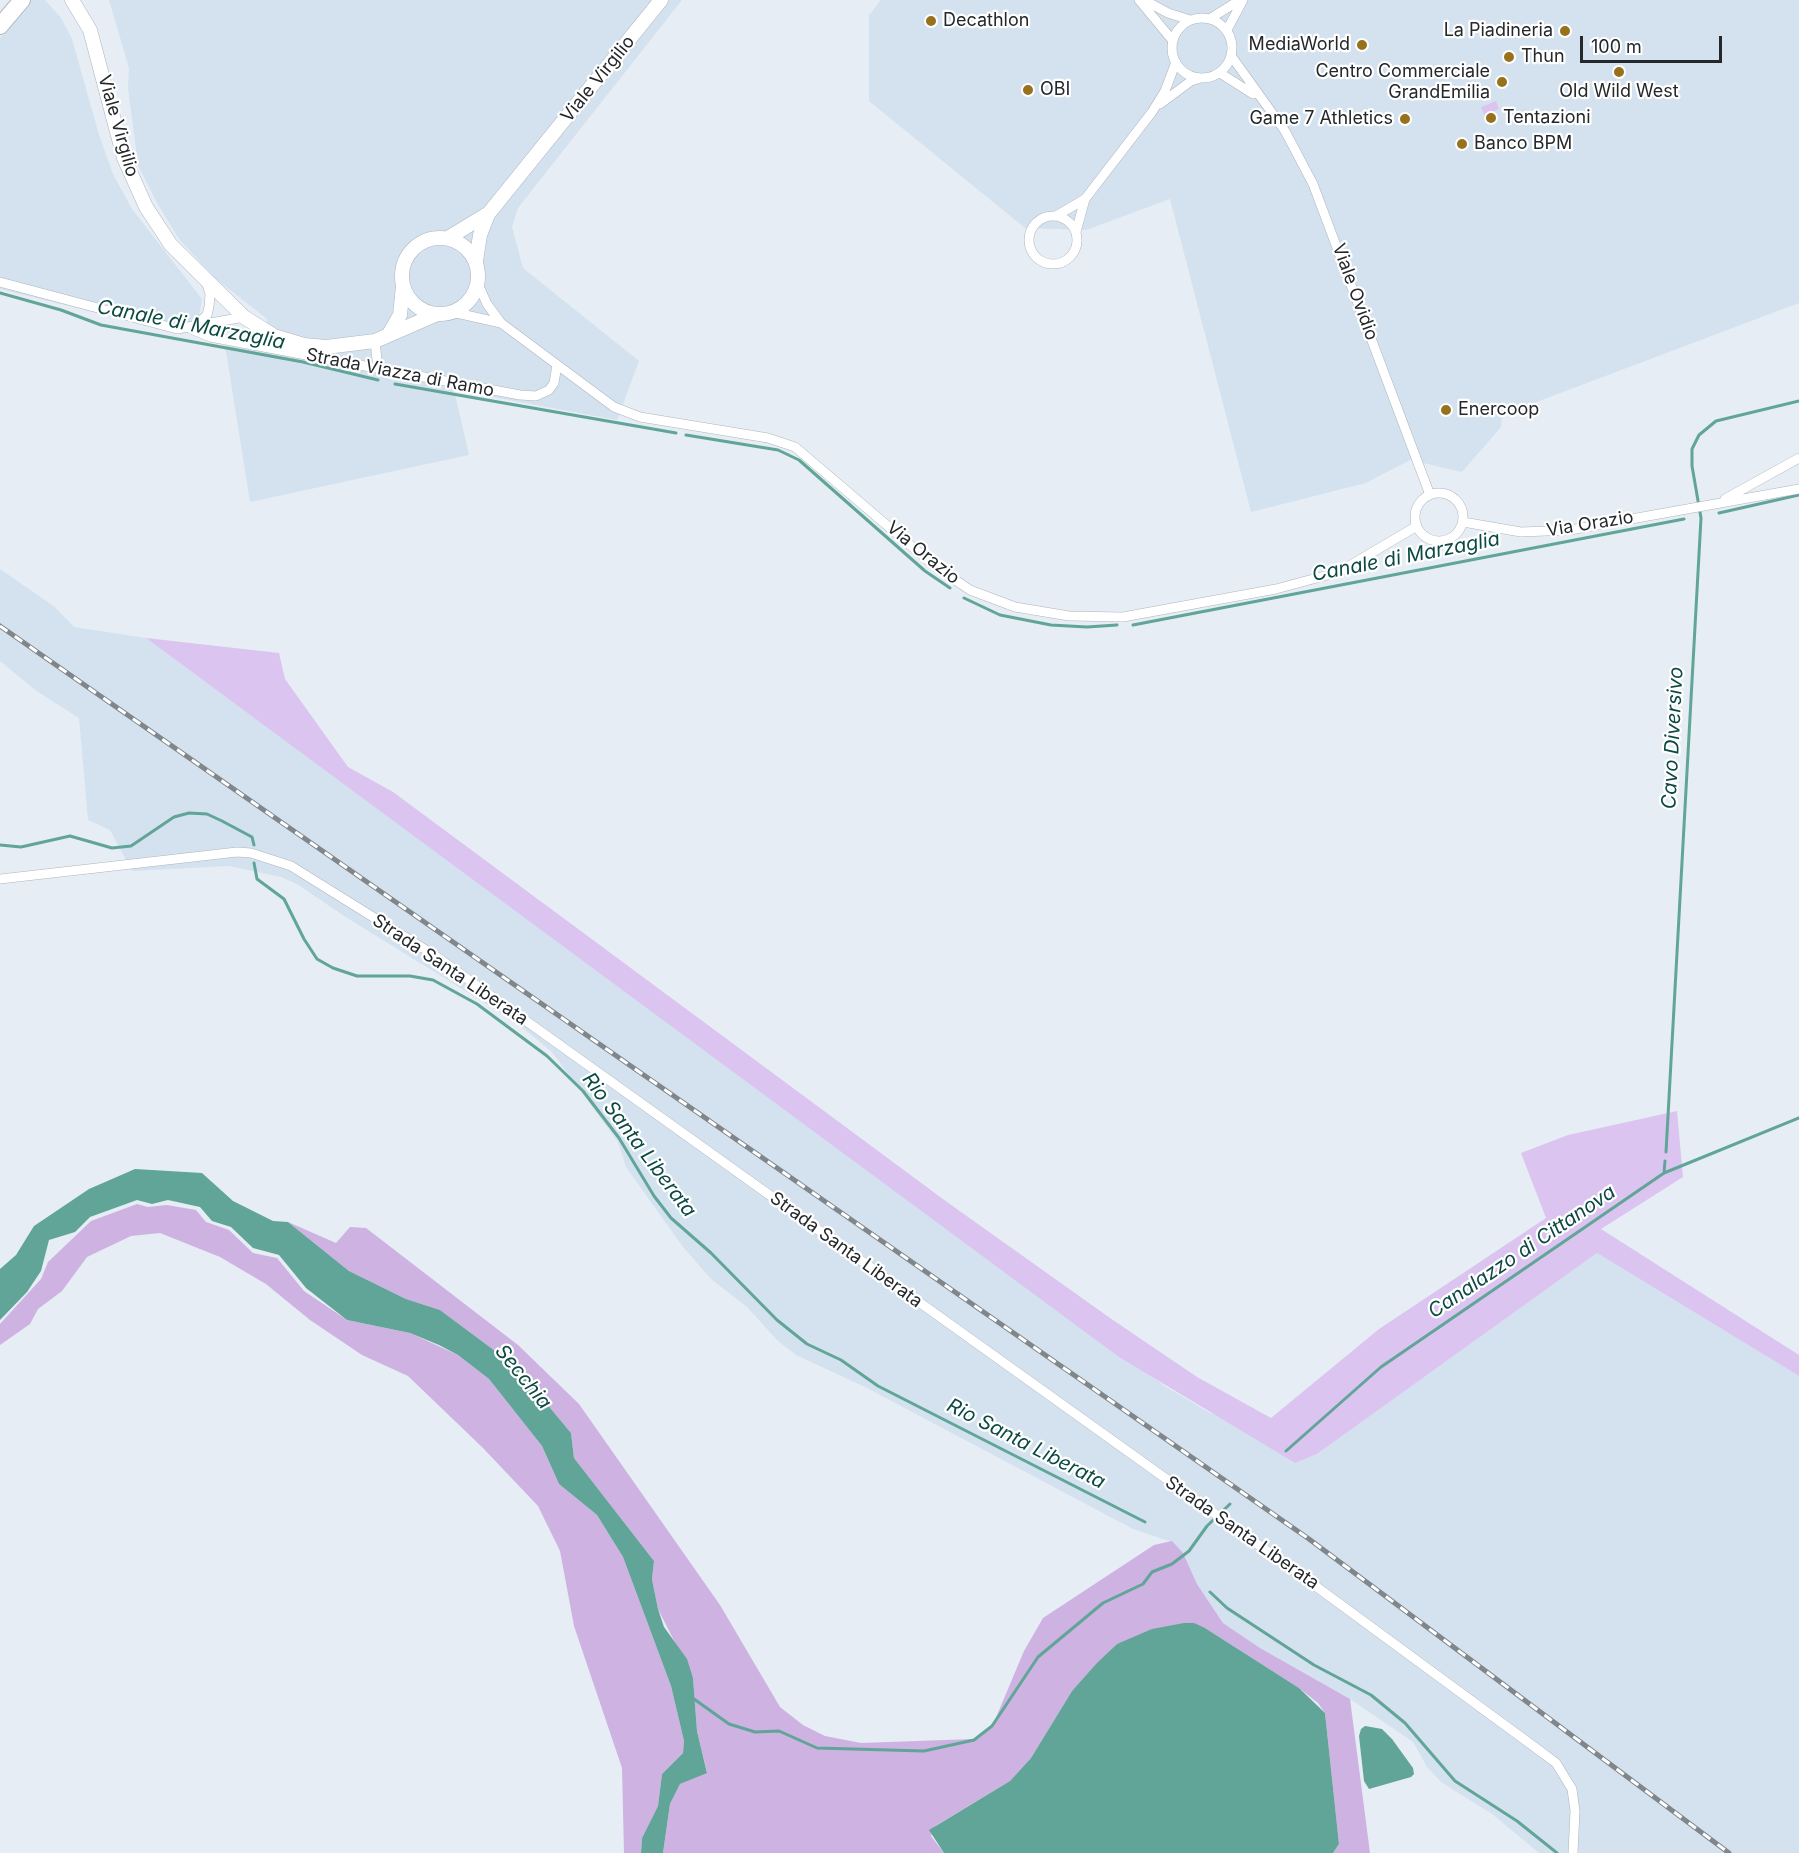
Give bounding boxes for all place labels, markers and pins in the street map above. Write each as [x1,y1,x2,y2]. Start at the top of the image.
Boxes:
place label: Decathlon [943,10,1029,32]
marker: Decathlon [924,14,938,28]
place label: La Piadineria [1444,20,1553,42]
marker: La Piadineria [1558,24,1572,38]
place label: MediaWorld [1249,34,1350,56]
marker: MediaWorld [1355,38,1369,52]
place label: Thun [1521,46,1565,68]
marker: Thun [1502,50,1516,64]
place label: Centro Commerciale GrandEmilia [1315,61,1490,104]
marker: Old Wild West [1612,65,1626,79]
marker: Centro Commerciale GrandEmilia [1495,75,1509,89]
place label: OBI [1040,79,1070,101]
place label: Old Wild West [1559,81,1679,103]
marker: OBI [1021,83,1035,97]
place label: Tentazioni [1503,107,1591,129]
place label: Game 7 Athletics [1249,108,1393,130]
marker: Tentazioni [1484,111,1498,125]
marker: Game 7 Athletics [1398,112,1412,126]
place label: Banco BPM [1474,133,1572,155]
marker: Banco BPM [1455,137,1469,151]
place label: Enercoop [1458,399,1539,421]
marker: Enercoop [1439,403,1453,417]

